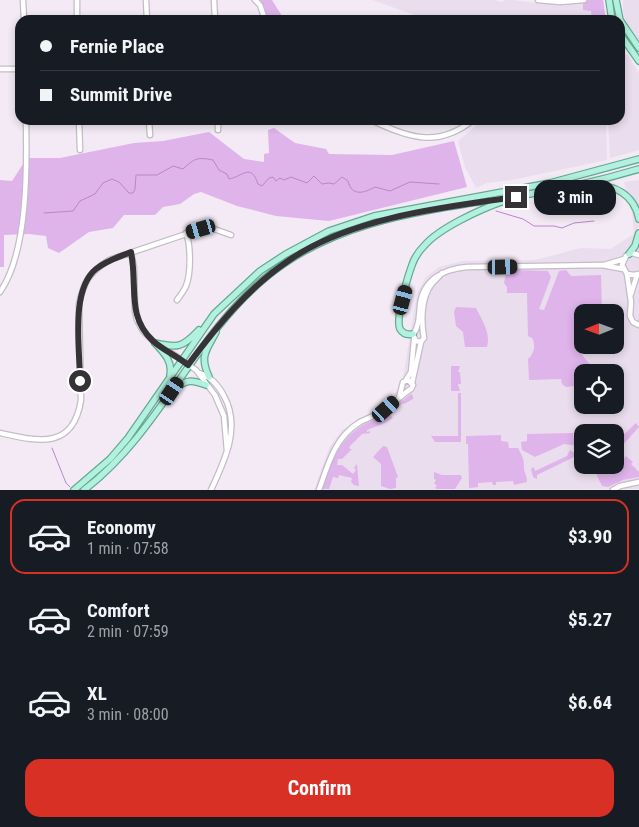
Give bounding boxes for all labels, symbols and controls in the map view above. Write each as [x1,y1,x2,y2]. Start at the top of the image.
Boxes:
text: Fernie Place [70,35,164,58]
text: Summit Drive [70,83,172,106]
callout: 3 min [534,180,616,214]
route end [505,186,527,208]
text: 3 min [557,188,593,207]
car [184,218,217,240]
car [487,259,518,275]
car [391,284,414,316]
north arrow [574,304,624,354]
map controls [574,304,624,474]
button: locate [574,364,624,414]
route start [69,370,91,392]
car [157,374,186,408]
car [369,393,402,425]
button: layers [574,424,624,474]
icon: car [27,514,72,559]
text: Economy [87,516,156,539]
text: $3.90 [568,525,612,548]
text: 1 min · 07:58 [87,539,169,558]
icon: car [27,597,72,642]
text: Comfort [87,599,150,622]
text: $5.27 [568,608,612,631]
text: 2 min · 07:59 [87,622,169,641]
icon: car [27,680,72,725]
text: XL [87,682,107,705]
text: $6.64 [568,691,612,714]
text: 3 min · 08:00 [87,705,169,724]
button: Confirm [25,759,614,817]

